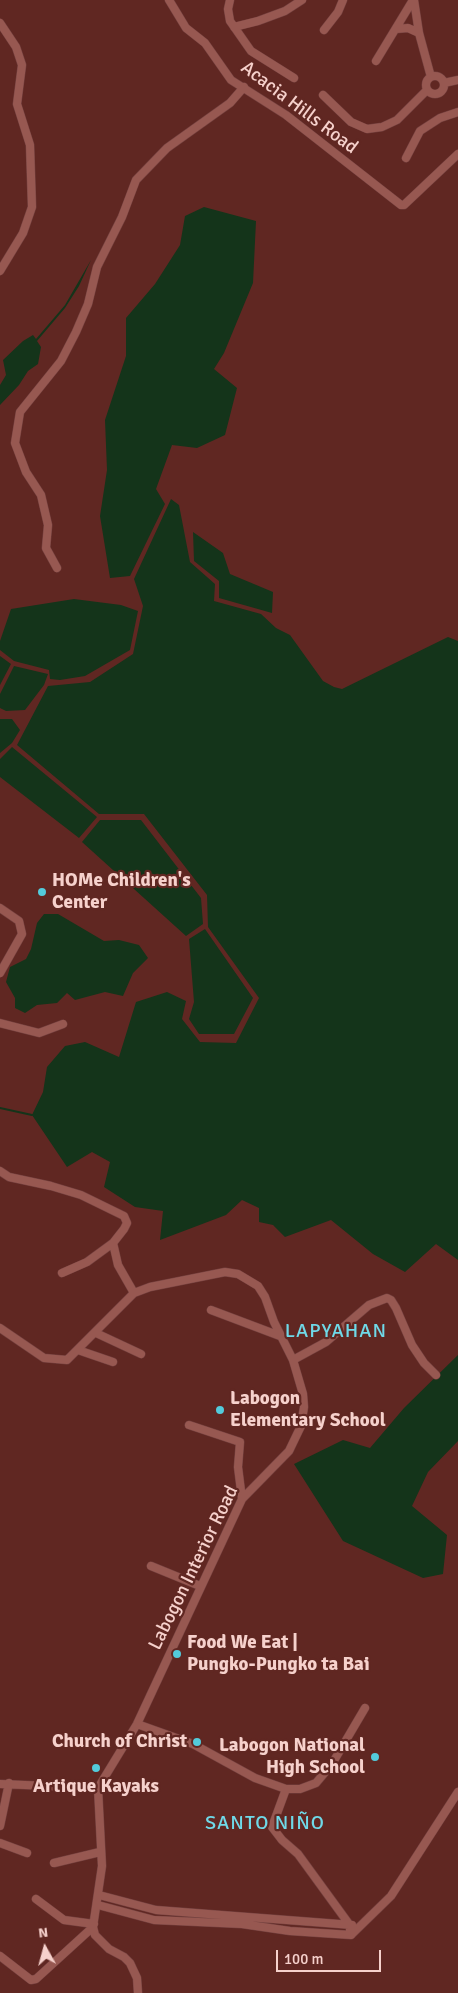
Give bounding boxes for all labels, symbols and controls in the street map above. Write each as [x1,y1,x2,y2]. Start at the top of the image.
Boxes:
street label: Acacia Hills Road [236,57,362,159]
place label: HOMe Children's Center [52,870,191,914]
marker: HOMe Children's Center [36,886,48,898]
district label: LAPYAHAN [284,1320,388,1344]
place label: Labogon Elementary School [230,1388,386,1432]
marker: Labogon Elementary School [214,1404,226,1416]
street label: Labogon Interior Road [144,1482,244,1654]
place label: Food We Eat | Pungko-Pungko ta Bai [187,1632,370,1676]
marker: Food We Eat | Pungko-Pungko ta Bai [171,1648,183,1660]
place label: Church of Christ [52,1731,187,1753]
place label: Labogon National High School [219,1735,365,1779]
marker: Church of Christ [191,1736,203,1748]
marker: Labogon National High School [369,1751,381,1763]
marker: Artique Kayaks [90,1762,102,1774]
place label: Artique Kayaks [33,1776,159,1798]
district label: SANTO NIÑO [204,1812,326,1836]
north arrow [20,1923,70,1973]
text: N [37,1924,49,1942]
scale bar [278,1940,383,1972]
text: 100 m [284,1950,324,1968]

